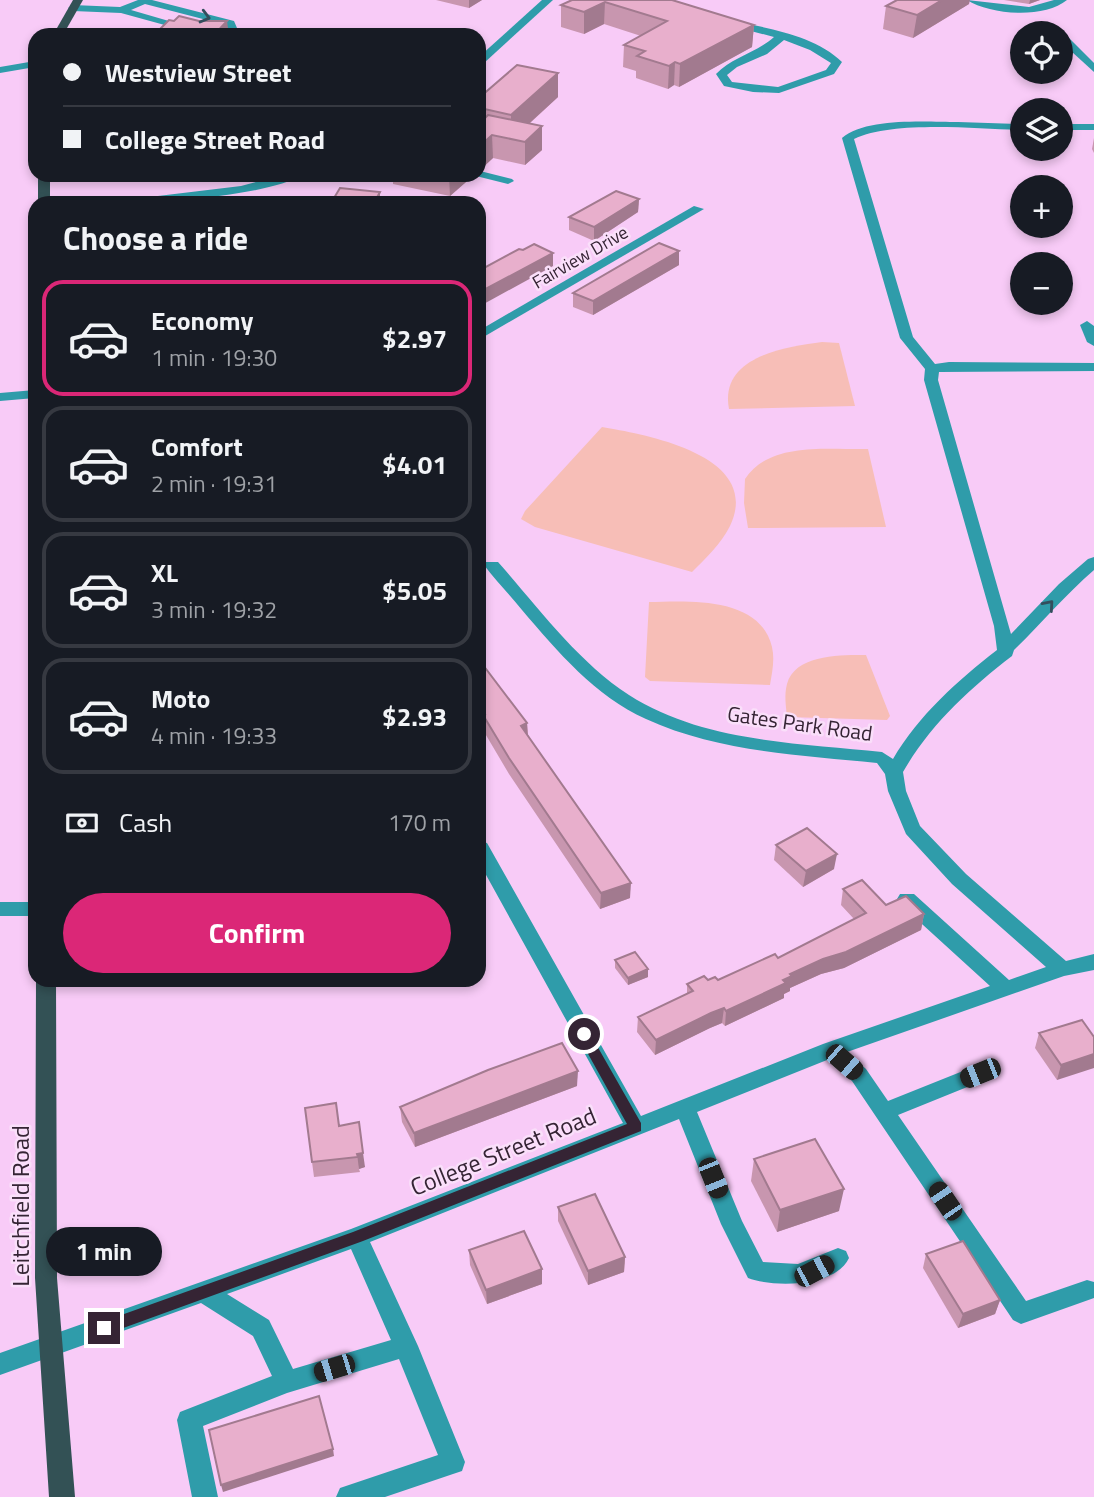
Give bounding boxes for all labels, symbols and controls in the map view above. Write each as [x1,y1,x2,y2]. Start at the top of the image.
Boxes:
one-way arrow [199,9,211,23]
map controls [1010,21,1073,315]
button: locate [1010,21,1073,84]
text: Westview Street [105,53,292,92]
button: layers [1010,98,1073,161]
text: College Street Road [105,120,325,159]
button: + [1010,175,1073,238]
text: Choose a ride [63,214,248,262]
street label: Fairview Drive [527,219,633,295]
button: − [1010,252,1073,315]
text: Economy [151,301,253,340]
icon: car [67,307,130,370]
text: $2.97 [382,319,447,358]
text: 1 min · 19:30 [151,340,277,375]
text: Comfort [151,427,243,466]
icon: car [67,433,130,496]
text: $4.01 [382,445,447,484]
text: 2 min · 19:31 [151,466,277,501]
text: XL [151,553,178,592]
icon: car [67,559,130,622]
text: $5.05 [382,571,447,610]
text: 3 min · 19:32 [151,592,277,627]
one-way arrow [1041,600,1053,613]
text: Moto [151,679,210,718]
icon: car [67,685,130,748]
text: $2.93 [382,697,447,736]
street label: Gates Park Road [725,697,875,749]
text: 4 min · 19:33 [151,718,277,753]
text: Cash [119,803,172,842]
icon: cash [63,804,101,842]
text: 170 m [388,805,451,840]
button: Confirm [63,893,451,973]
route start [568,1018,600,1050]
car [822,1040,867,1084]
car [957,1055,1004,1091]
street label: College Street Road [405,1097,601,1205]
street label: Leitchfield Road [2,1125,38,1287]
car [696,1155,731,1201]
car [925,1178,966,1224]
callout: 1 min [46,1226,162,1276]
text: 1 min [76,1234,132,1269]
car [791,1252,838,1290]
route end [88,1312,120,1344]
car [311,1352,358,1384]

